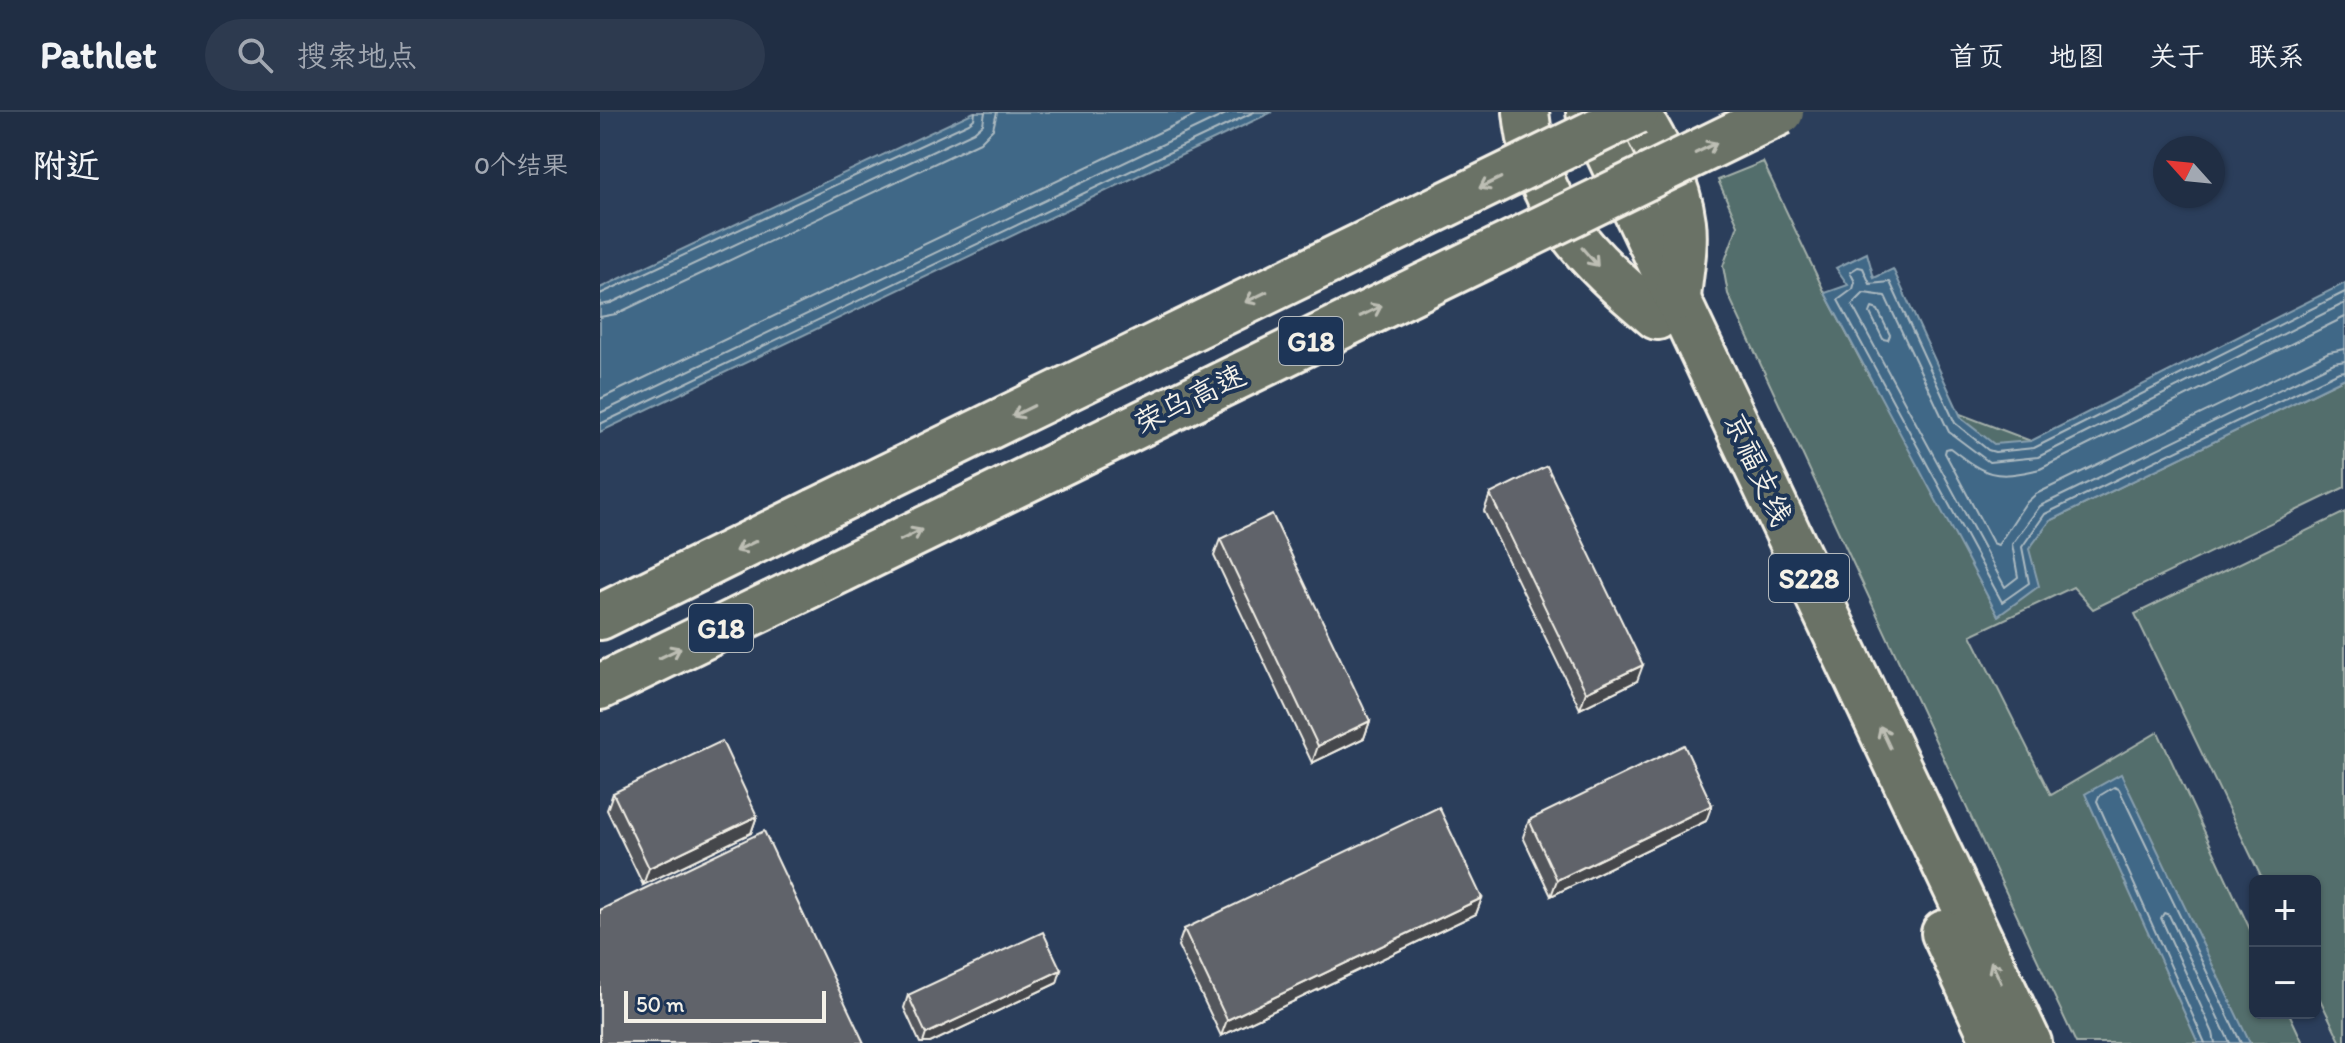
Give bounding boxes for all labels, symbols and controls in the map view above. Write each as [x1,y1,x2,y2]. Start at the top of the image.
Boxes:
search box [205,19,765,91]
text: Pathlet [40,32,157,78]
icon: search [233,33,277,77]
text: 搜索地点 [297,37,417,74]
text: 首页 [1949,39,2005,73]
text: 地图 [2049,39,2105,73]
text: 关于 [2149,39,2205,73]
text: 联系 [2249,39,2305,73]
north arrow [2153,136,2225,208]
one-way arrow [1694,140,1718,155]
text: 附近 [32,145,100,186]
text: 0个结果 [474,149,568,181]
one-way arrow [1478,176,1502,191]
one-way arrow [1581,246,1599,267]
one-way arrow [1245,290,1269,305]
one-way arrow [1359,303,1383,318]
road number: G18 [1279,317,1343,365]
street label: 荣乌高速 [1128,356,1252,441]
one-way arrow [1011,404,1035,419]
street label: 京福支线 [1716,407,1801,531]
one-way arrow [899,527,923,543]
one-way arrow [735,539,759,554]
road number: S228 [1769,554,1849,602]
road number: G18 [689,604,753,652]
one-way arrow [658,645,682,660]
one-way arrow [1877,726,1892,750]
map controls [2249,875,2321,1019]
button: + [2249,875,2321,947]
button: − [2249,947,2321,1019]
one-way arrow [1988,961,2003,985]
scale bar [624,987,826,1023]
text: 50 m [636,991,685,1018]

